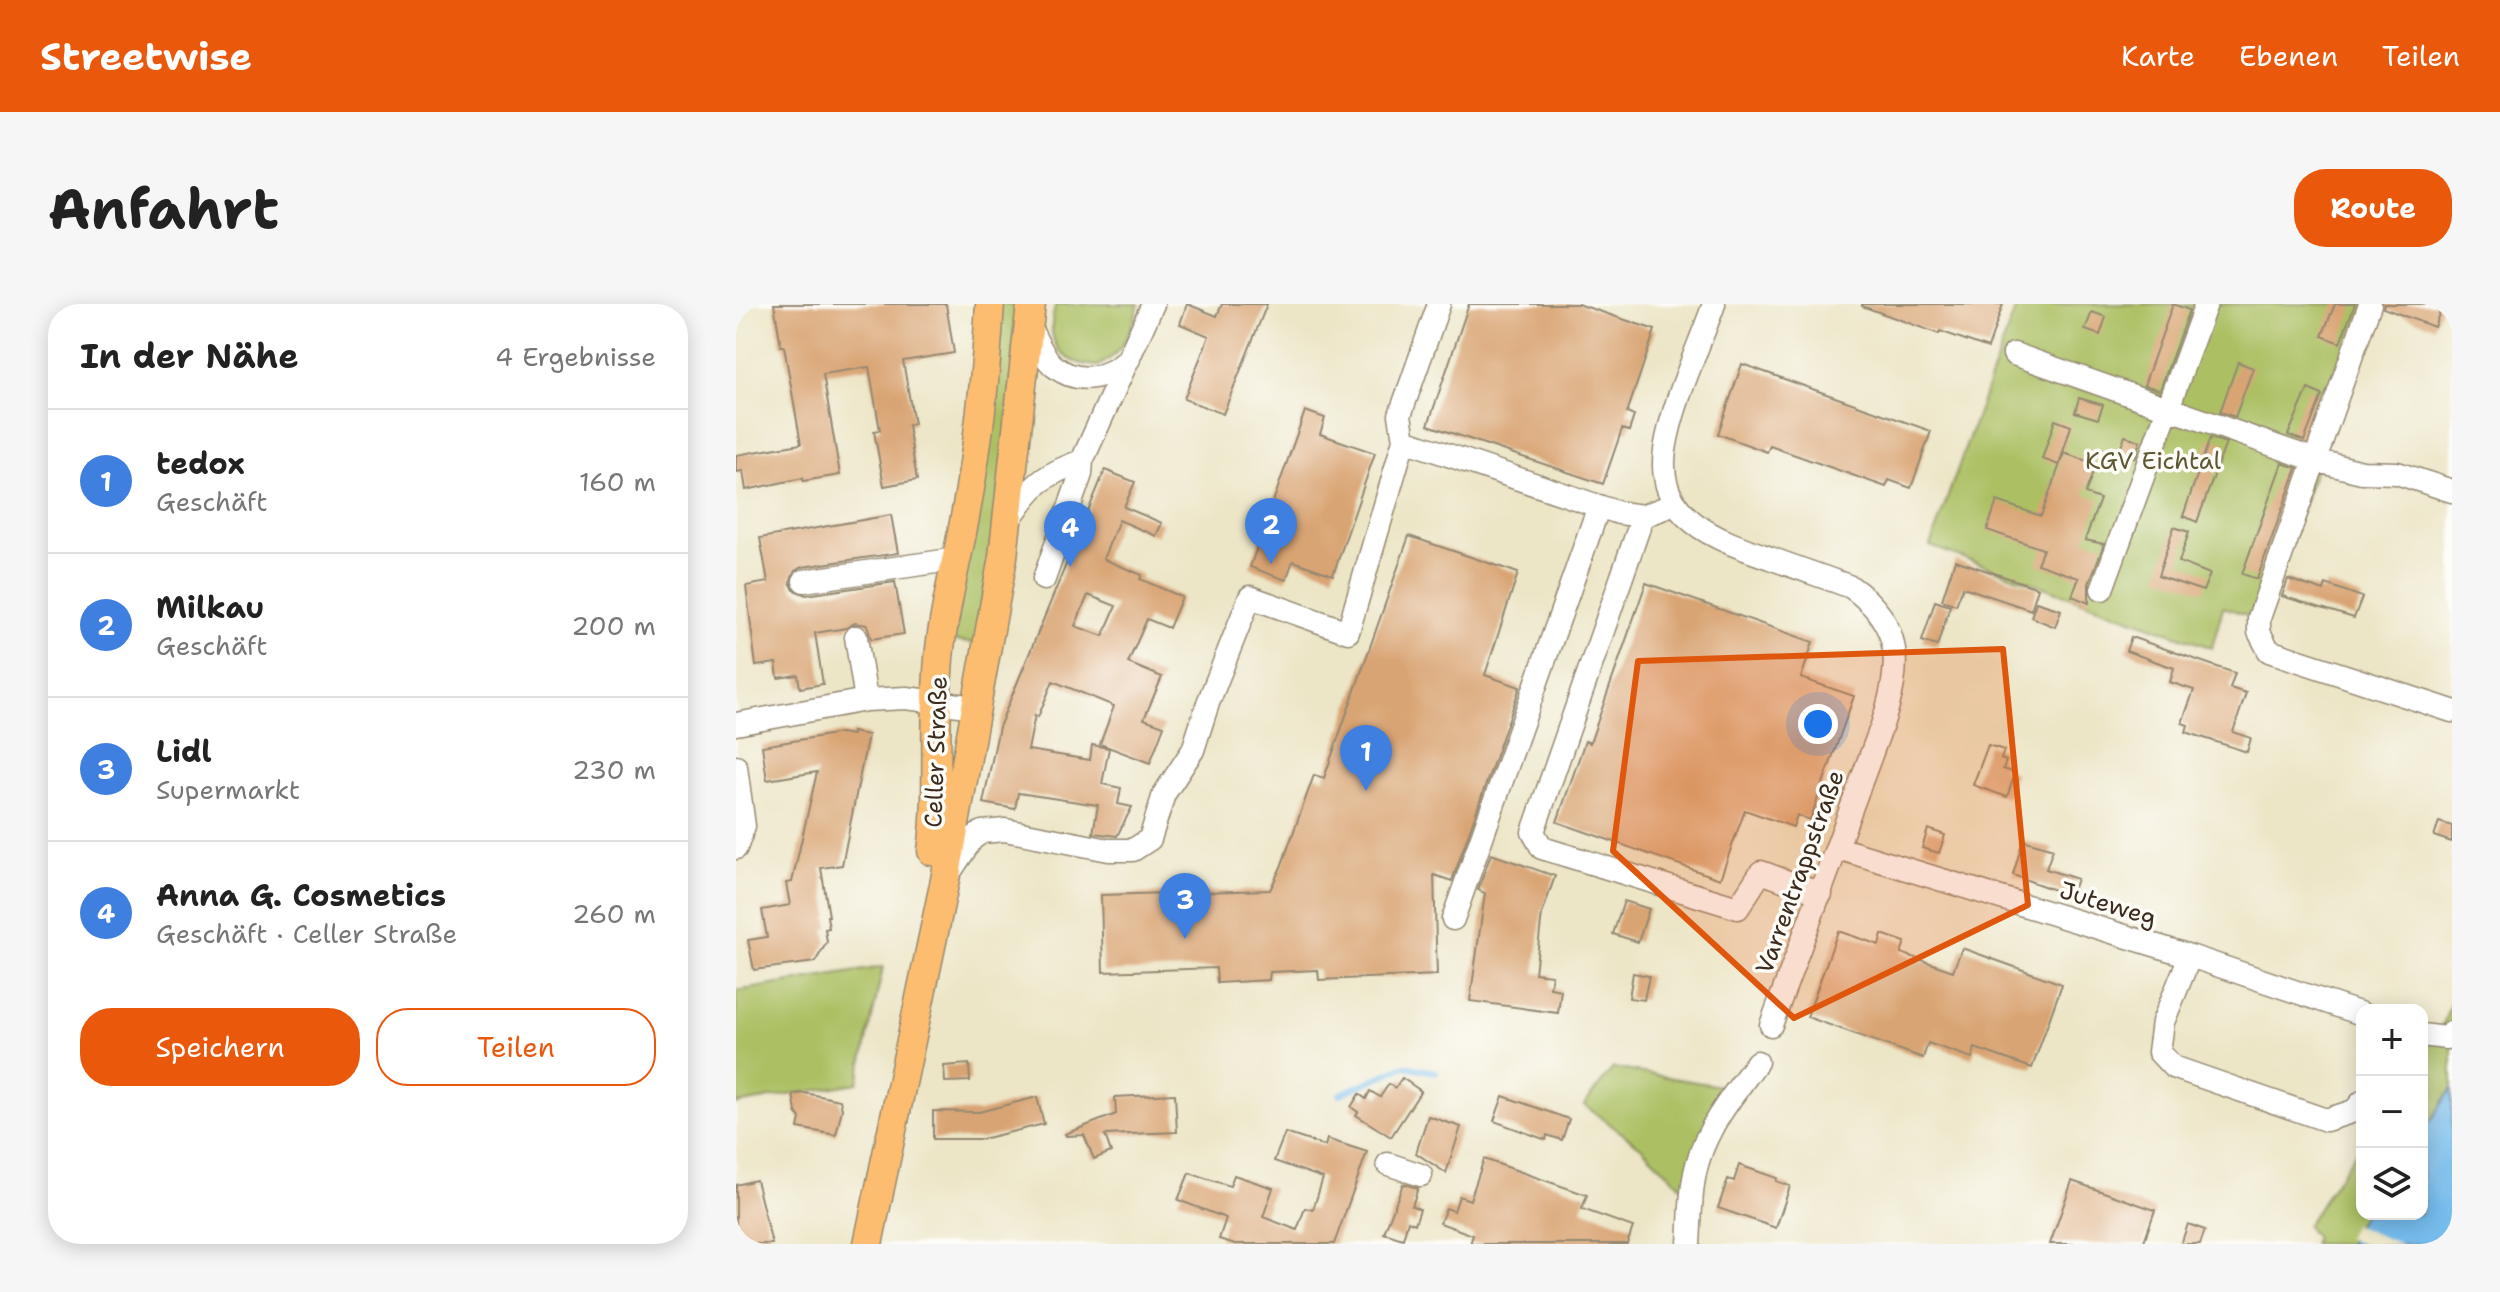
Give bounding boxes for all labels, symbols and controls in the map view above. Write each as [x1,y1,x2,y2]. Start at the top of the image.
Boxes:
text: Streetwise [40,31,252,82]
text: Karte [2121,37,2195,75]
text: Ebenen [2239,37,2338,75]
text: Teilen [2382,37,2460,75]
button: Route [2294,169,2452,247]
text: Anfahrt [48,171,279,246]
text: In der Nähe [80,333,299,379]
text: 4 Ergebnisse [495,339,656,374]
text: tedox [156,443,245,484]
park label: KGV Eichtal [2085,445,2222,477]
text: 1 [100,464,112,499]
text: 160 m [579,464,656,499]
text: Geschäft [156,484,268,519]
pin: 2 [1245,498,1297,564]
pin: 4 [1044,501,1096,567]
text: Milkau [156,587,264,628]
text: 2 [97,608,115,643]
text: 200 m [571,608,656,643]
text: Geschäft [156,628,268,663]
street label: Celler Straße [917,676,955,828]
your location [1798,704,1838,744]
pin: 1 [1340,725,1392,791]
text: Lidl [156,731,212,772]
text: 3 [97,752,115,787]
text: 230 m [572,752,656,787]
street label: Varrentrappstraße [1748,766,1852,978]
text: Supermarkt [156,772,300,807]
pin: 3 [1159,873,1211,939]
street label: Juteweg [2056,874,2160,934]
text: Anna G. Cosmetics [156,875,446,916]
text: 4 [97,896,115,931]
text: 260 m [572,896,656,931]
text: Geschäft · Celler Straße [156,916,457,951]
map controls [2356,1004,2428,1220]
button: + [2356,1004,2428,1076]
button: Speichern [80,1008,360,1086]
button: Teilen [376,1008,656,1086]
button: − [2356,1076,2428,1148]
button: layers [2356,1148,2428,1220]

